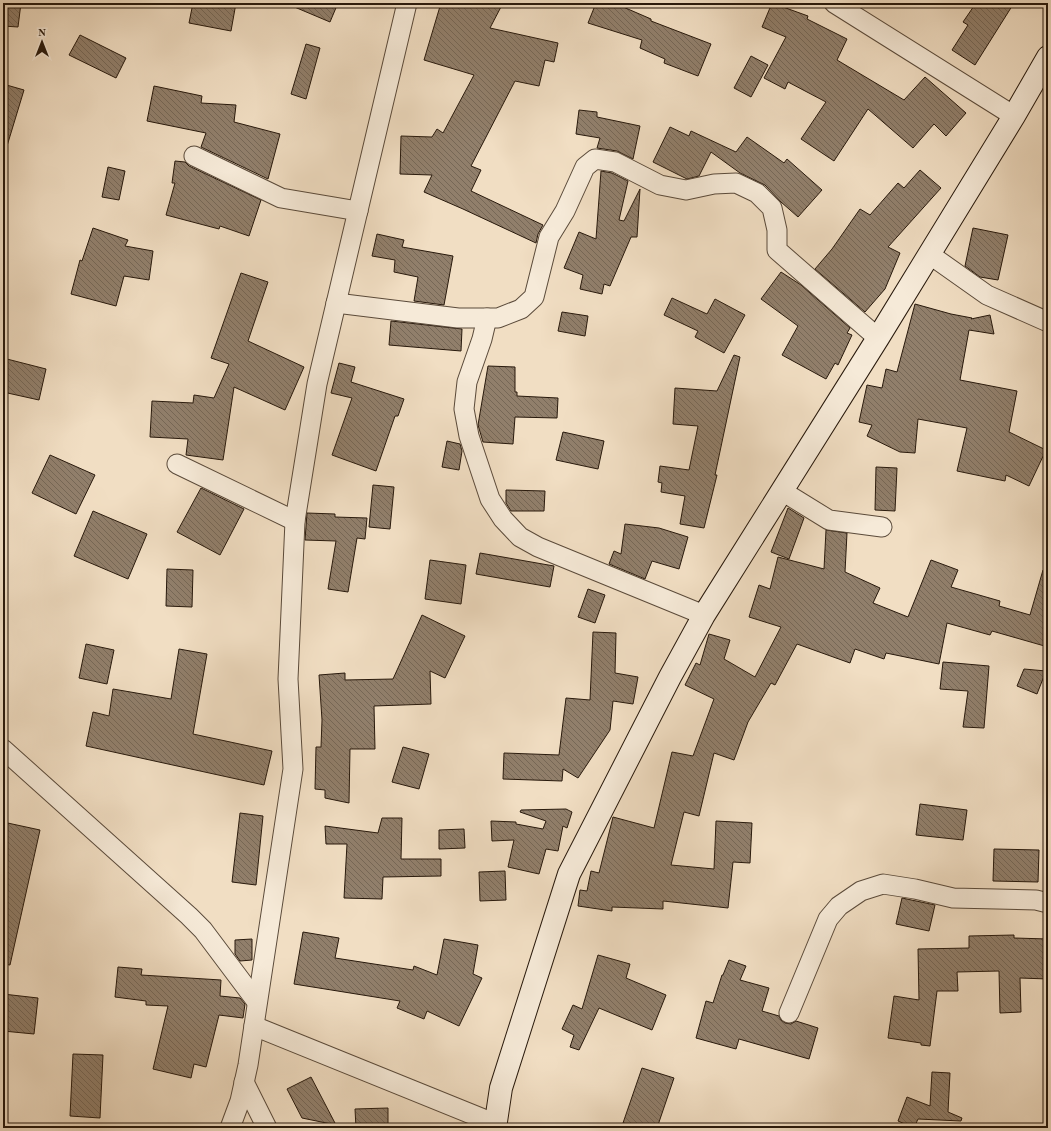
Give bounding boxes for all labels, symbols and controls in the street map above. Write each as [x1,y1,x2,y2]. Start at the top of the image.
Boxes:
north arrow [22,22,62,62]
text: N [38,28,47,39]

